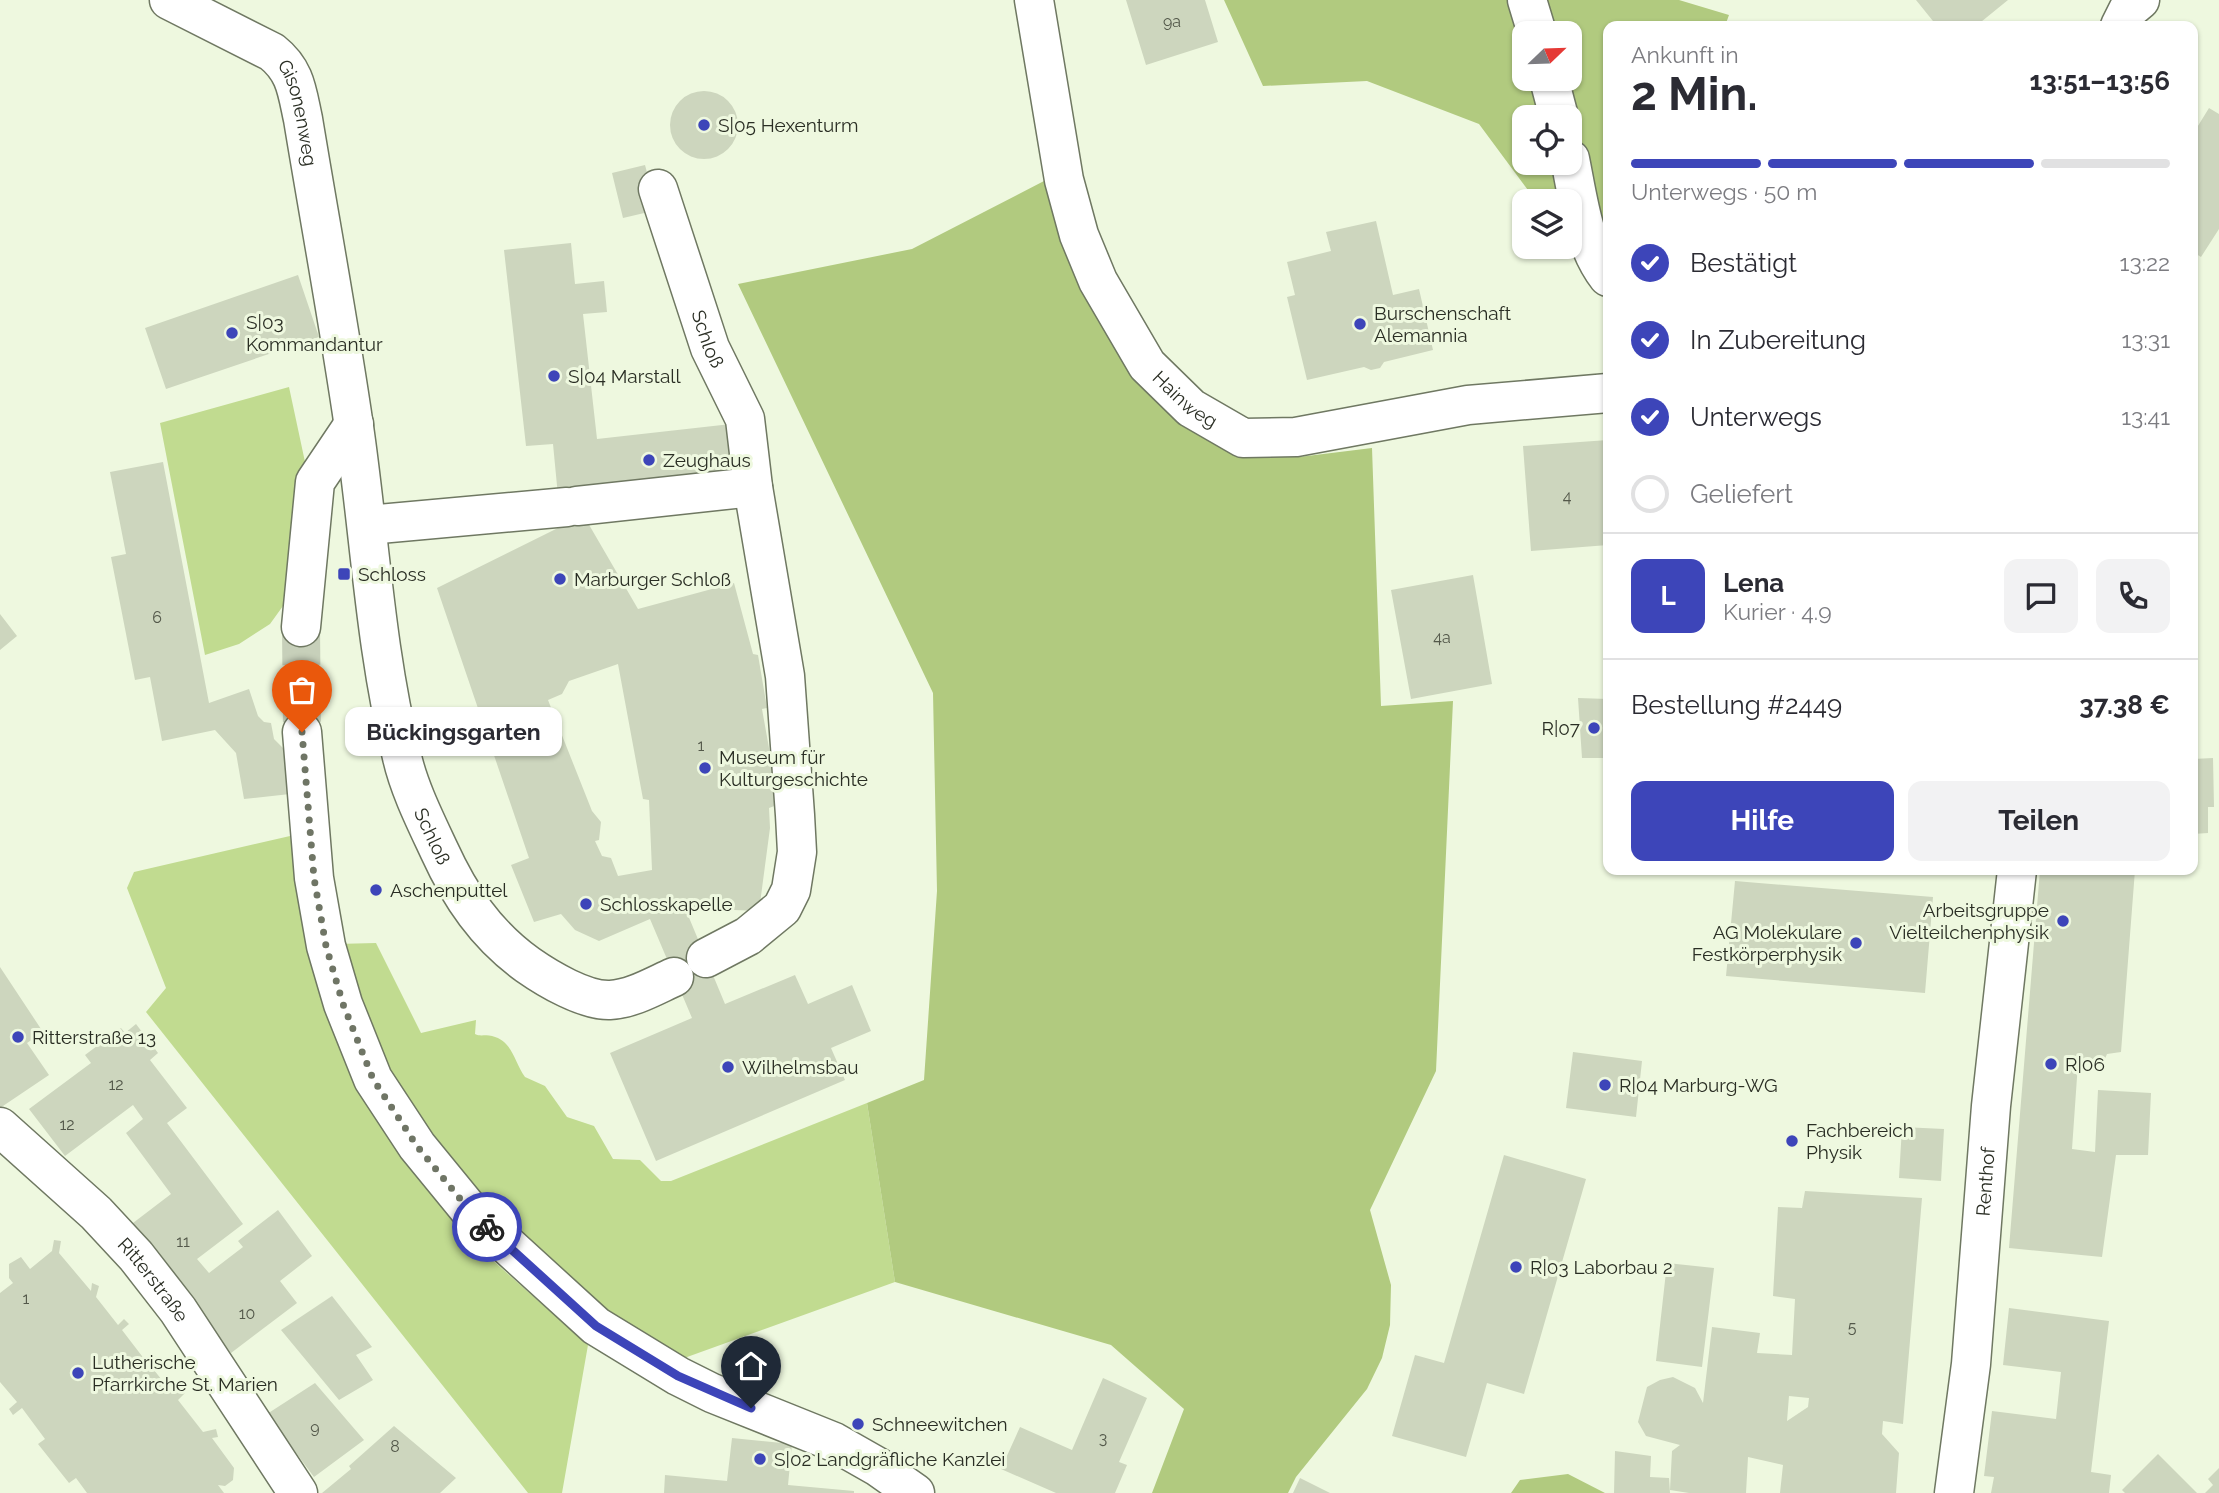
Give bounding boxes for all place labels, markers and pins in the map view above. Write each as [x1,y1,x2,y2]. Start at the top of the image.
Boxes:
place label: S|05 Hexenturm [718,114,858,136]
marker: S|05 Hexenturm [696,117,712,133]
place label: Burschenschaft Alemannia [1374,302,1512,346]
place label: S|03 Kommandantur [246,311,383,355]
marker: Burschenschaft Alemannia [1352,316,1368,332]
marker: S|03 Kommandantur [224,325,240,341]
place label: S|04 Marstall [568,365,681,387]
marker: S|04 Marstall [546,368,562,384]
place label: Zeughaus [663,449,751,471]
marker: Zeughaus [641,452,657,468]
place label: Schloss [358,563,426,585]
marker: Schloss [336,566,352,582]
place label: Marburger Schloß [574,568,731,590]
marker: Marburger Schloß [552,571,568,587]
pin [272,660,332,732]
callout: Bückingsgarten [344,708,561,756]
place label: R|07 [1542,717,1580,739]
marker: R|07 [1586,720,1602,736]
place label: Museum für Kulturgeschichte [719,746,868,790]
marker: Museum für Kulturgeschichte [697,760,713,776]
place label: Aschenputtel [390,879,508,901]
marker: Aschenputtel [368,882,384,898]
place label: Schlosskapelle [600,893,733,915]
marker: Schlosskapelle [578,896,594,912]
place label: Arbeitsgruppe Vielteilchenphysik [1889,899,2049,943]
marker: Arbeitsgruppe Vielteilchenphysik [2055,913,2071,929]
place label: AG Molekulare Festkörperphysik [1692,921,1842,965]
marker: AG Molekulare Festkörperphysik [1848,935,1864,951]
place label: Ritterstraße 13 [32,1026,156,1048]
marker: Ritterstraße 13 [10,1029,26,1045]
place label: R|06 [2065,1053,2105,1075]
place label: Wilhelmsbau [742,1056,859,1078]
marker: R|06 [2043,1056,2059,1072]
marker: Wilhelmsbau [720,1059,736,1075]
place label: R|04 Marburg-WG [1619,1074,1778,1096]
marker: R|04 Marburg-WG [1597,1077,1613,1093]
place label: Fachbereich Physik [1806,1119,1914,1163]
marker: Fachbereich Physik [1784,1133,1800,1149]
place label: R|03 Laborbau 2 [1530,1256,1673,1278]
marker: R|03 Laborbau 2 [1508,1259,1524,1275]
pin [721,1336,781,1408]
place label: Lutherische Pfarrkirche St. Marien [92,1351,278,1395]
marker: Lutherische Pfarrkirche St. Marien [70,1365,86,1381]
place label: Schneewitchen [872,1413,1008,1435]
marker: Schneewitchen [850,1416,866,1432]
place label: S|02 Landgräfliche Kanzlei [774,1448,1005,1470]
marker: S|02 Landgräfliche Kanzlei [752,1451,768,1467]

